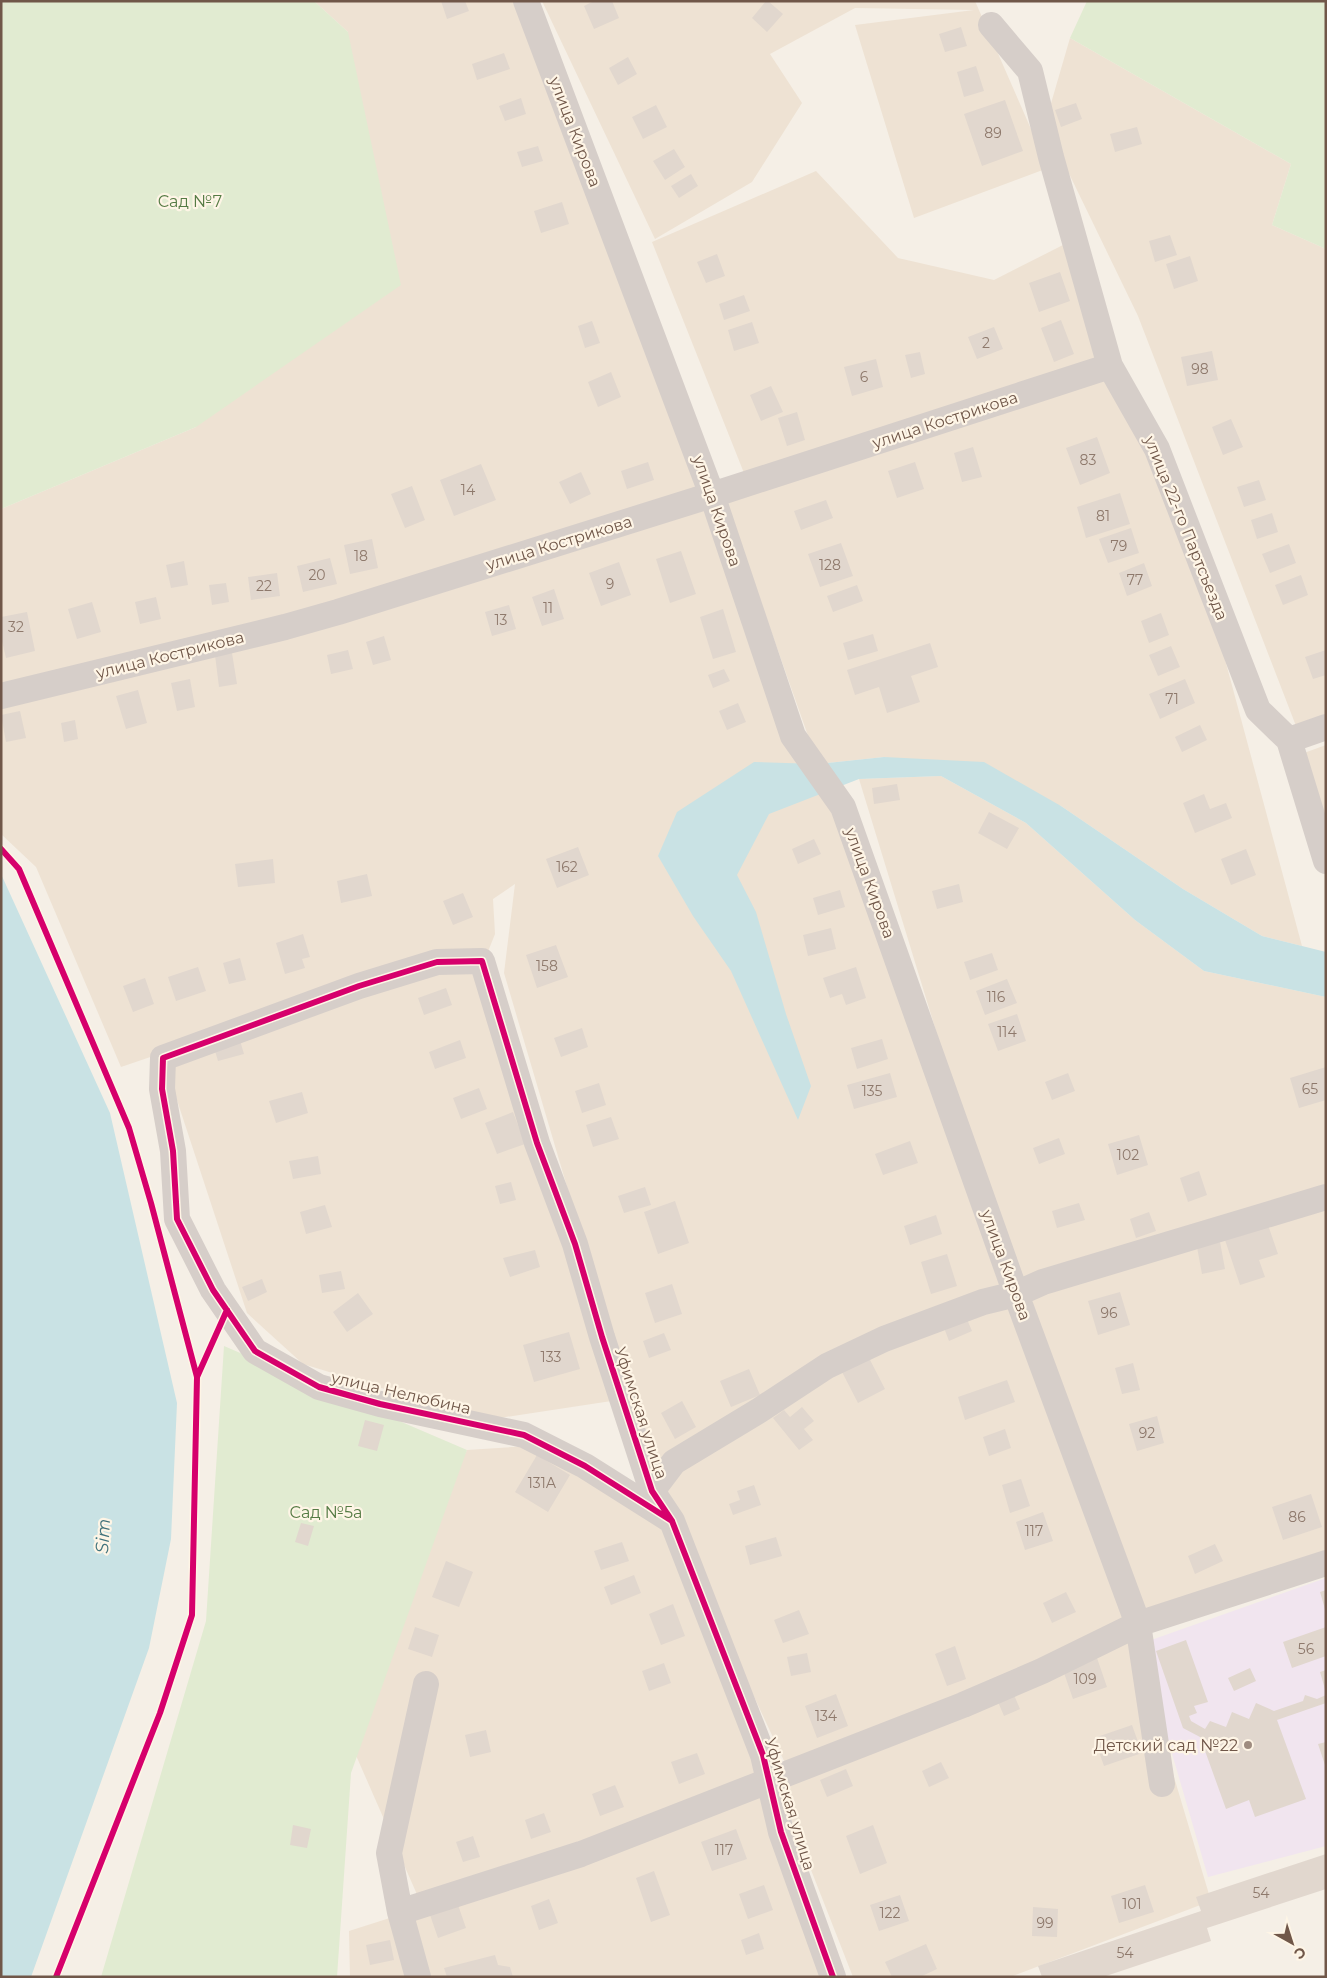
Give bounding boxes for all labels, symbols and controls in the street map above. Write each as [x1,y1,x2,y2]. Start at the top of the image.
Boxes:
street label: улица Кирова [545,73,605,190]
house number: 89 [984,124,1002,142]
park label: Сад №7 [158,192,222,211]
house number: 2 [982,334,990,352]
house number: 98 [1191,360,1209,378]
house number: 6 [860,368,869,386]
street label: улица Кострикова [869,388,1020,453]
street label: улица 22-го Партсъезда [1140,432,1232,623]
house number: 83 [1080,451,1097,469]
street label: улица Кирова [689,452,745,569]
house number: 14 [461,481,476,499]
house number: 81 [1096,507,1110,525]
street label: улица Кострикова [483,512,634,575]
house number: 79 [1111,537,1127,555]
house number: 18 [354,547,368,565]
house number: 128 [819,556,841,574]
house number: 20 [308,566,326,584]
house number: 77 [1127,571,1143,589]
house number: 9 [606,575,614,593]
house number: 22 [256,577,272,595]
house number: 11 [543,599,553,617]
house number: 13 [495,611,508,629]
house number: 32 [8,618,24,636]
street label: улица Кострикова [93,627,246,683]
house number: 71 [1165,690,1179,708]
street label: улица Кирова [841,824,899,941]
house number: 162 [556,858,578,876]
house number: 158 [536,957,558,975]
house number: 116 [987,988,1006,1006]
house number: 114 [997,1023,1017,1041]
house number: 65 [1302,1080,1318,1098]
house number: 135 [862,1082,882,1100]
house number: 102 [1117,1146,1139,1164]
street label: улица Кирова [977,1206,1035,1323]
house number: 96 [1100,1304,1118,1322]
street label: Уфимская улица [611,1345,671,1481]
house number: 133 [541,1348,561,1366]
street label: улица Нелюбина [328,1367,473,1418]
house number: 92 [1139,1424,1155,1442]
house number: 131А [528,1474,557,1492]
park label: Сад №5а [290,1503,362,1522]
house number: 86 [1288,1508,1306,1526]
water label: Sim [91,1518,115,1554]
house number: 117 [1025,1522,1043,1540]
house number: 56 [1298,1640,1315,1658]
house number: 109 [1074,1670,1096,1688]
house number: 134 [815,1707,838,1725]
street label: Уфимская улица [761,1735,819,1873]
place label: Детский сад №22 [1094,1736,1238,1755]
marker: Детский сад №22 [1242,1739,1254,1751]
house number: 117 [715,1841,733,1859]
house number: 54 [1252,1884,1270,1902]
house number: 101 [1122,1895,1142,1913]
house number: 122 [880,1904,901,1922]
house number: 99 [1036,1914,1054,1932]
north arrow [1267,1918,1317,1968]
text: С [1291,1943,1310,1963]
house number: 54 [1116,1944,1134,1962]

